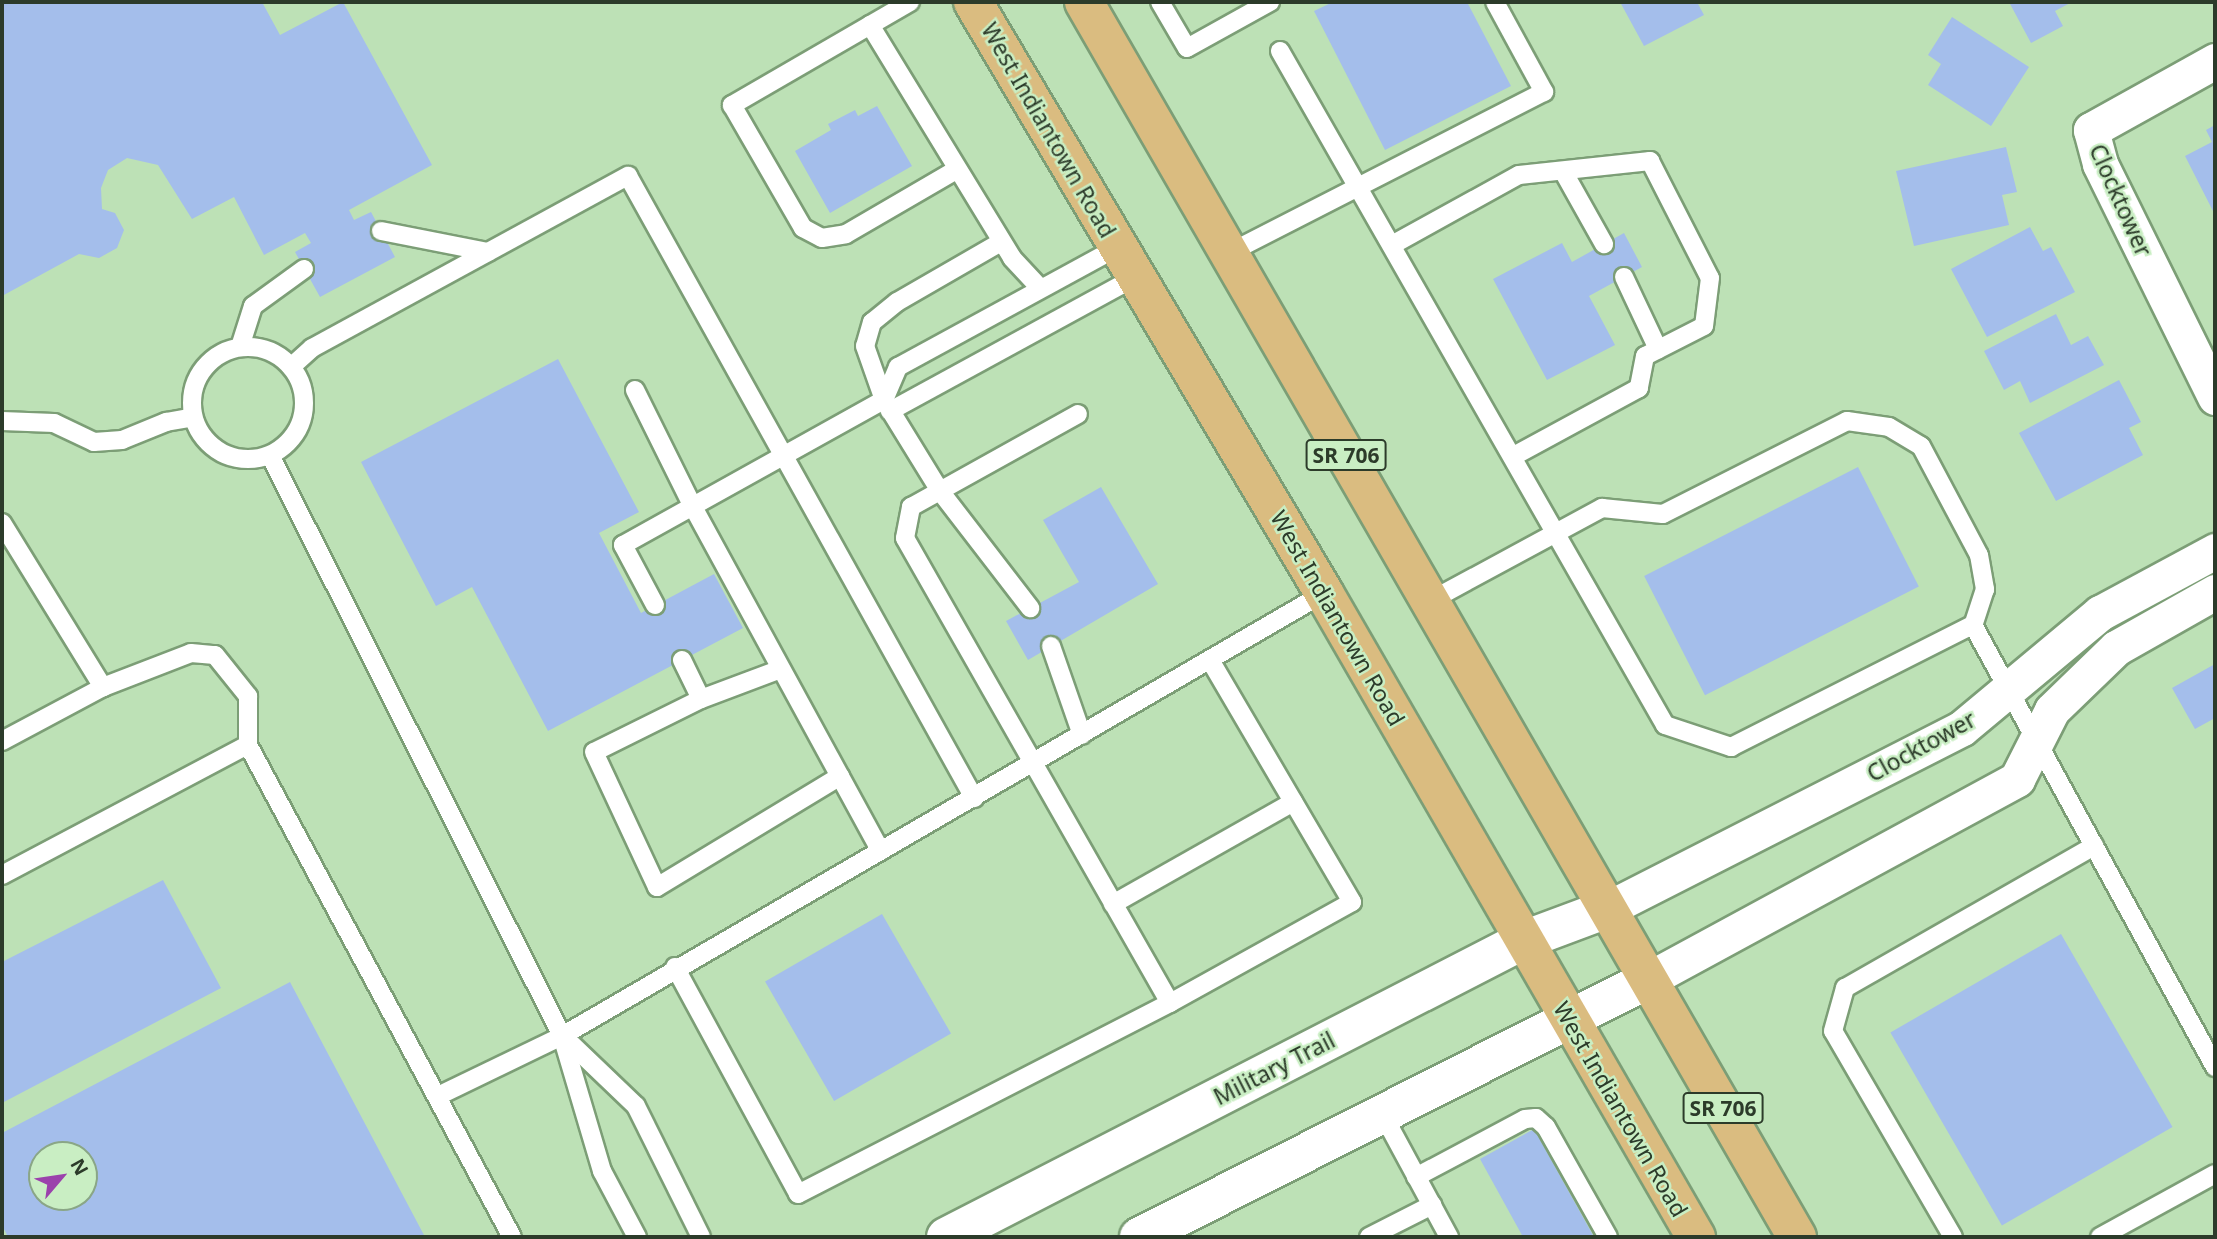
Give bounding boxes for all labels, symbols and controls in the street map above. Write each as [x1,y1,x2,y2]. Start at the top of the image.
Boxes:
street label: West Indiantown Road [976,18,1122,242]
street label: Clocktower [2084,140,2158,260]
road number: SR 706 [1304,438,1388,472]
street label: West Indiantown Road [1265,506,1411,730]
street label: Clocktower [1862,705,1980,787]
street label: West Indiantown Road [1548,997,1694,1221]
street label: Military Trail [1209,1026,1339,1110]
road number: SR 706 [1681,1090,1765,1126]
north arrow [28,1141,98,1211]
text: N [64,1154,95,1180]

